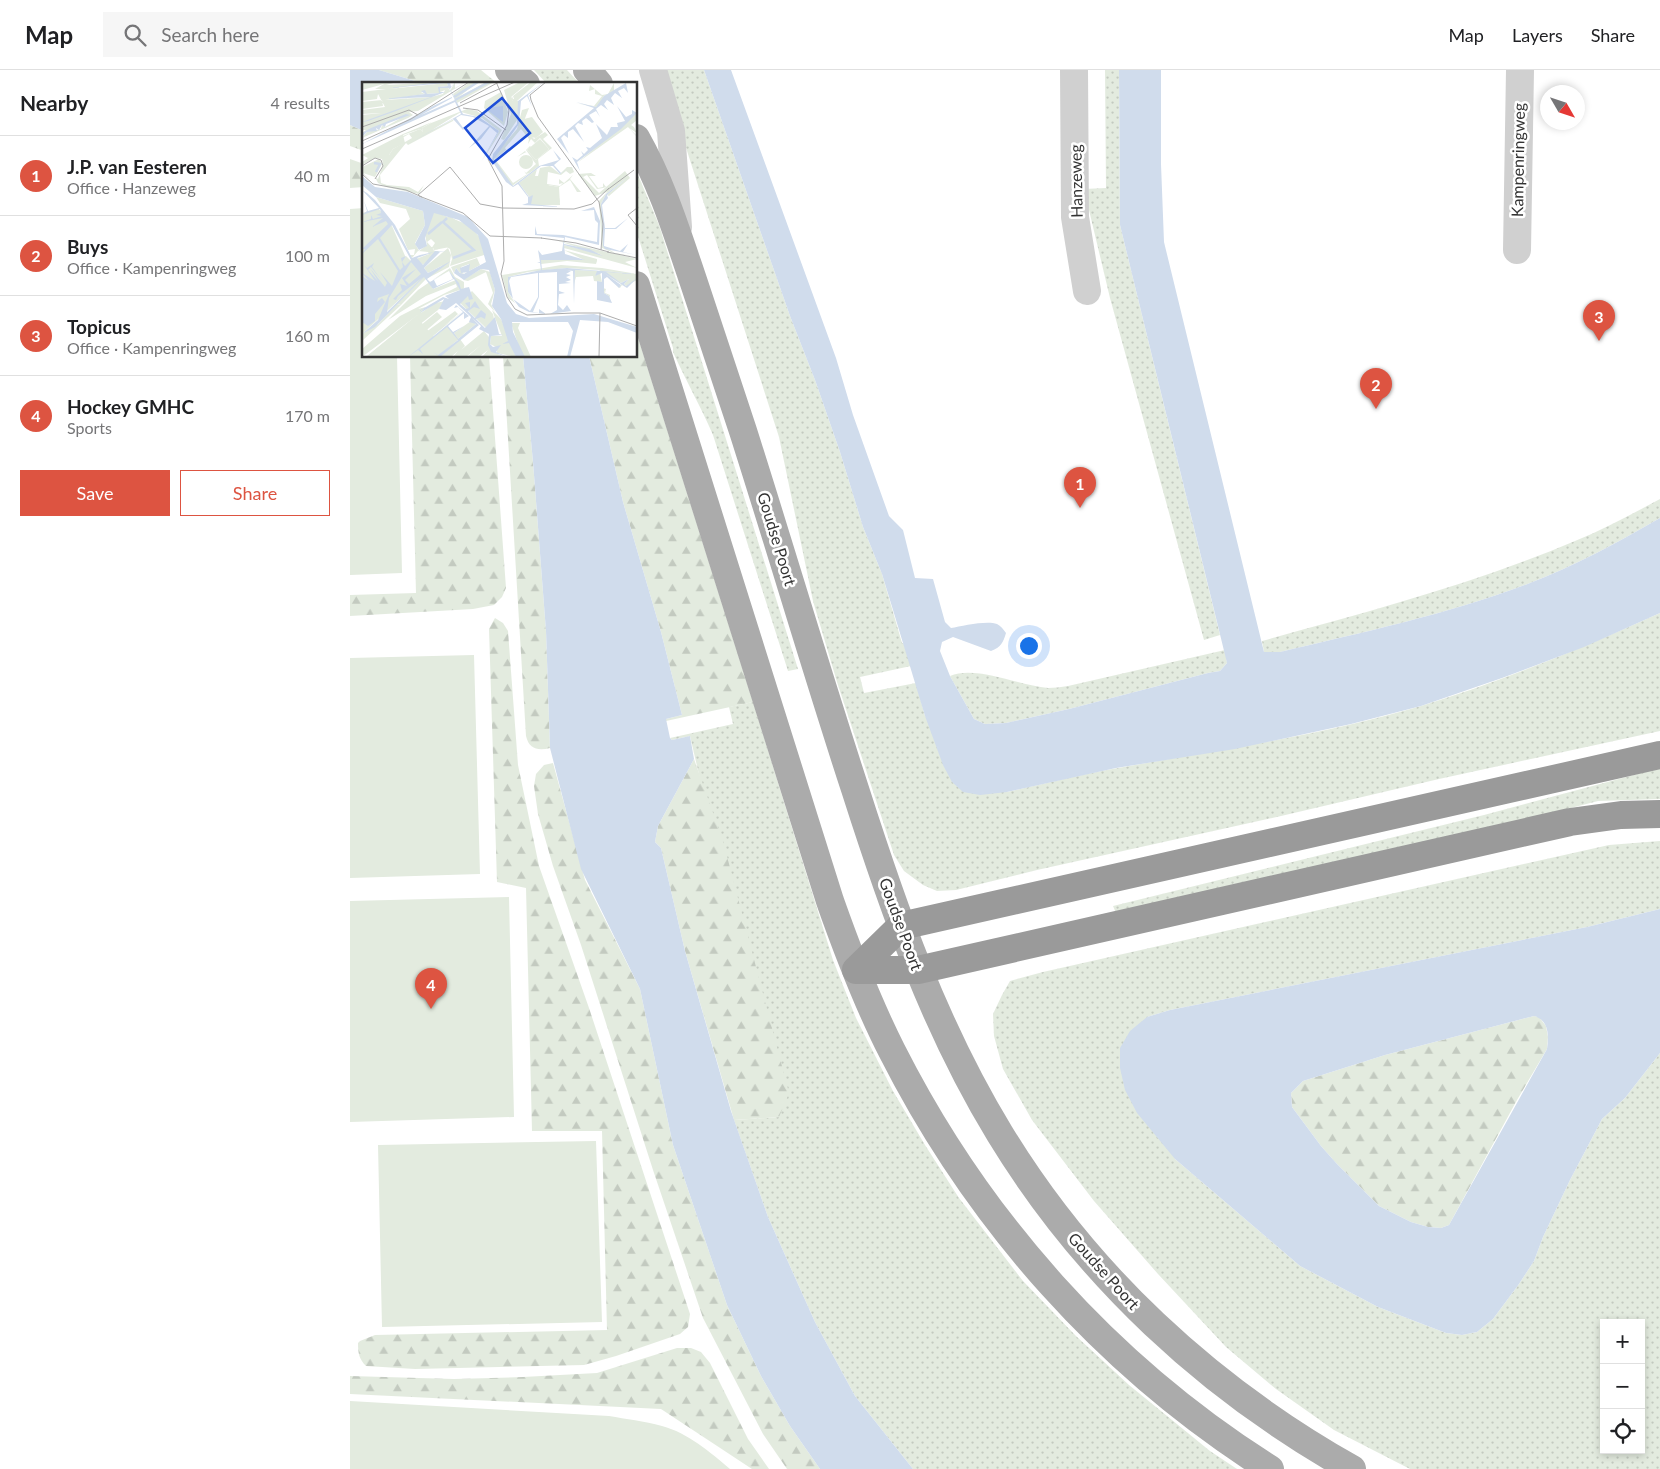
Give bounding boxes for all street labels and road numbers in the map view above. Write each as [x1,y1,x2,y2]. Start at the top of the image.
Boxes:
street label: Kampenringweg [1507,103,1528,217]
street label: Hanzeweg [1065,144,1086,218]
street label: Goudse Poort [754,490,801,588]
street label: Goudse Poort [876,875,927,973]
street label: Goudse Poort [1065,1228,1144,1313]

